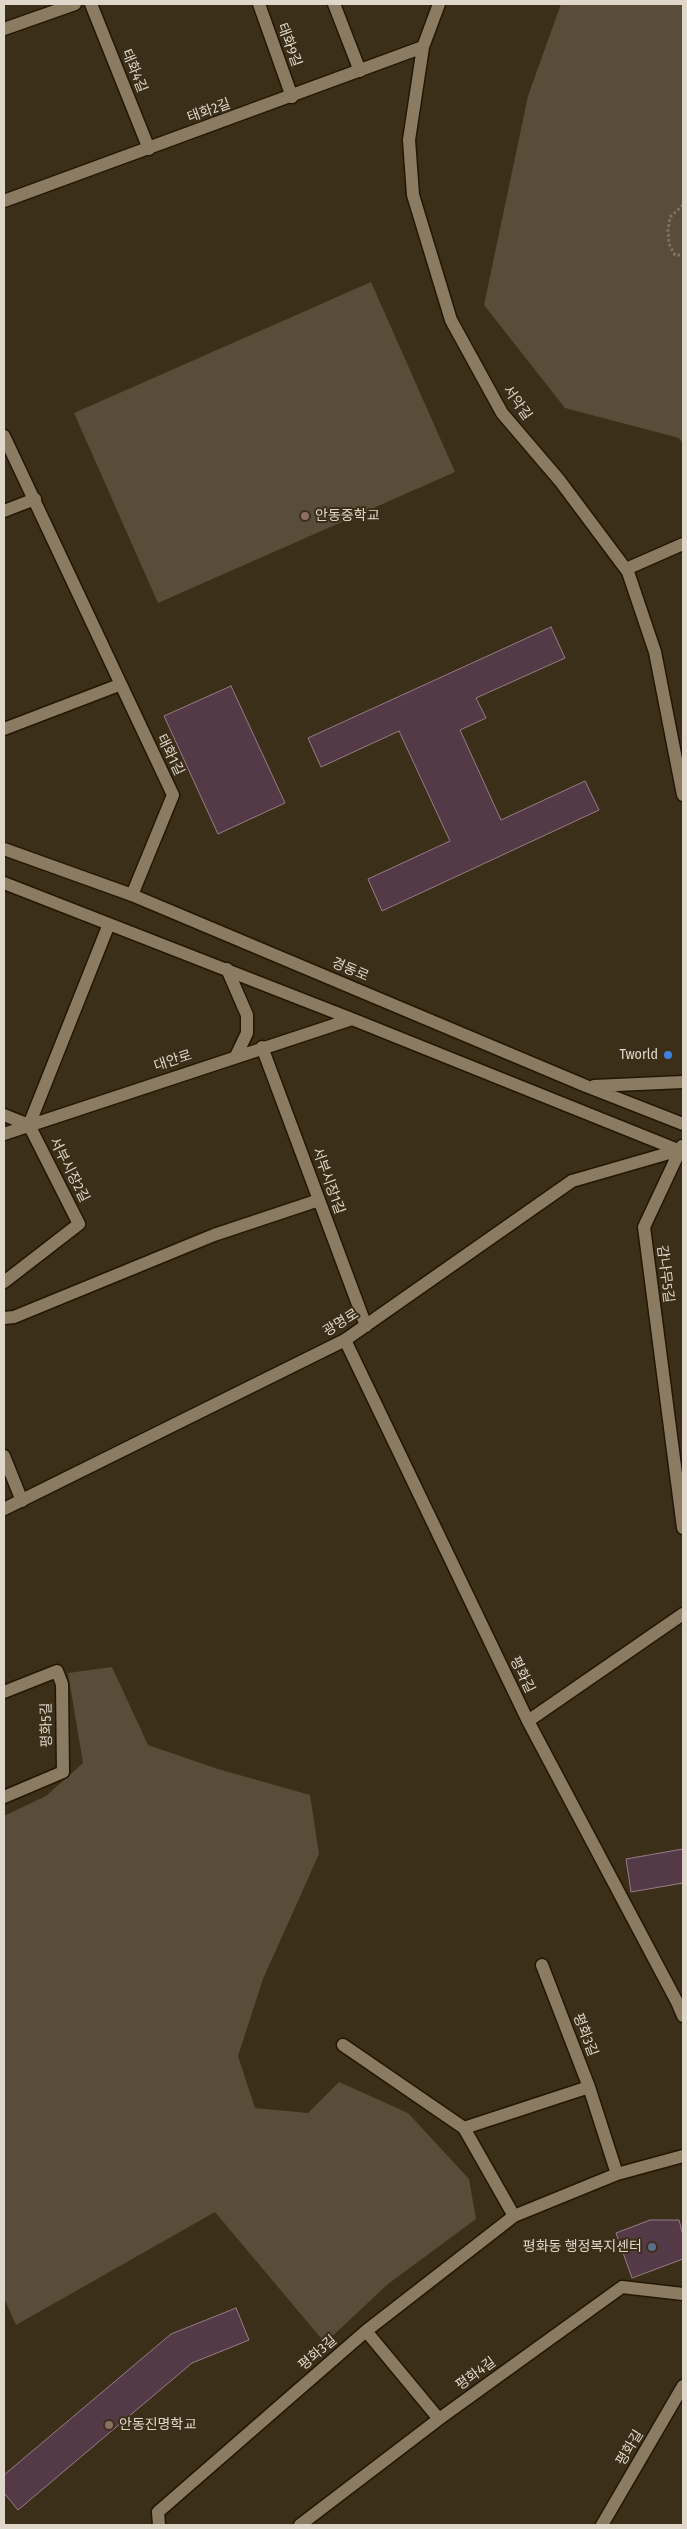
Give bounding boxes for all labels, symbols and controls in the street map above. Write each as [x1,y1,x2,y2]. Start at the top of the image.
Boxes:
street label: 태화9길 [273,21,305,69]
street label: 태화4길 [118,47,150,95]
street label: 태화2길 [185,95,233,127]
street label: 서악길 [499,382,535,424]
place label: 안동중학교 [315,508,379,524]
marker: 안동중학교 [299,510,311,522]
street label: 태화1길 [153,731,187,779]
street label: 경동로 [329,955,371,985]
street label: 대안로 [152,1047,194,1075]
place label: Tworld [619,1047,658,1063]
marker: Tworld [662,1049,674,1061]
street label: 서부시장2길 [45,1135,93,1205]
street label: 서부시장1길 [308,1145,348,1217]
street label: 감나무5길 [653,1244,677,1304]
street label: 광명로 [320,1306,362,1340]
street label: 평화길 [506,1654,538,1696]
street label: 평화5길 [38,1702,56,1748]
street label: 평화3길 [569,2011,601,2059]
place label: 평화동 행정복지센터 [523,2239,642,2255]
marker: 평화동 행정복지센터 [646,2241,658,2253]
street label: 평화3길 [296,2332,340,2374]
street label: 평화4길 [453,2354,499,2394]
place label: 안동진명학교 [119,2417,196,2433]
marker: 안동진명학교 [103,2419,115,2431]
street label: 평화길 [613,2427,647,2469]

